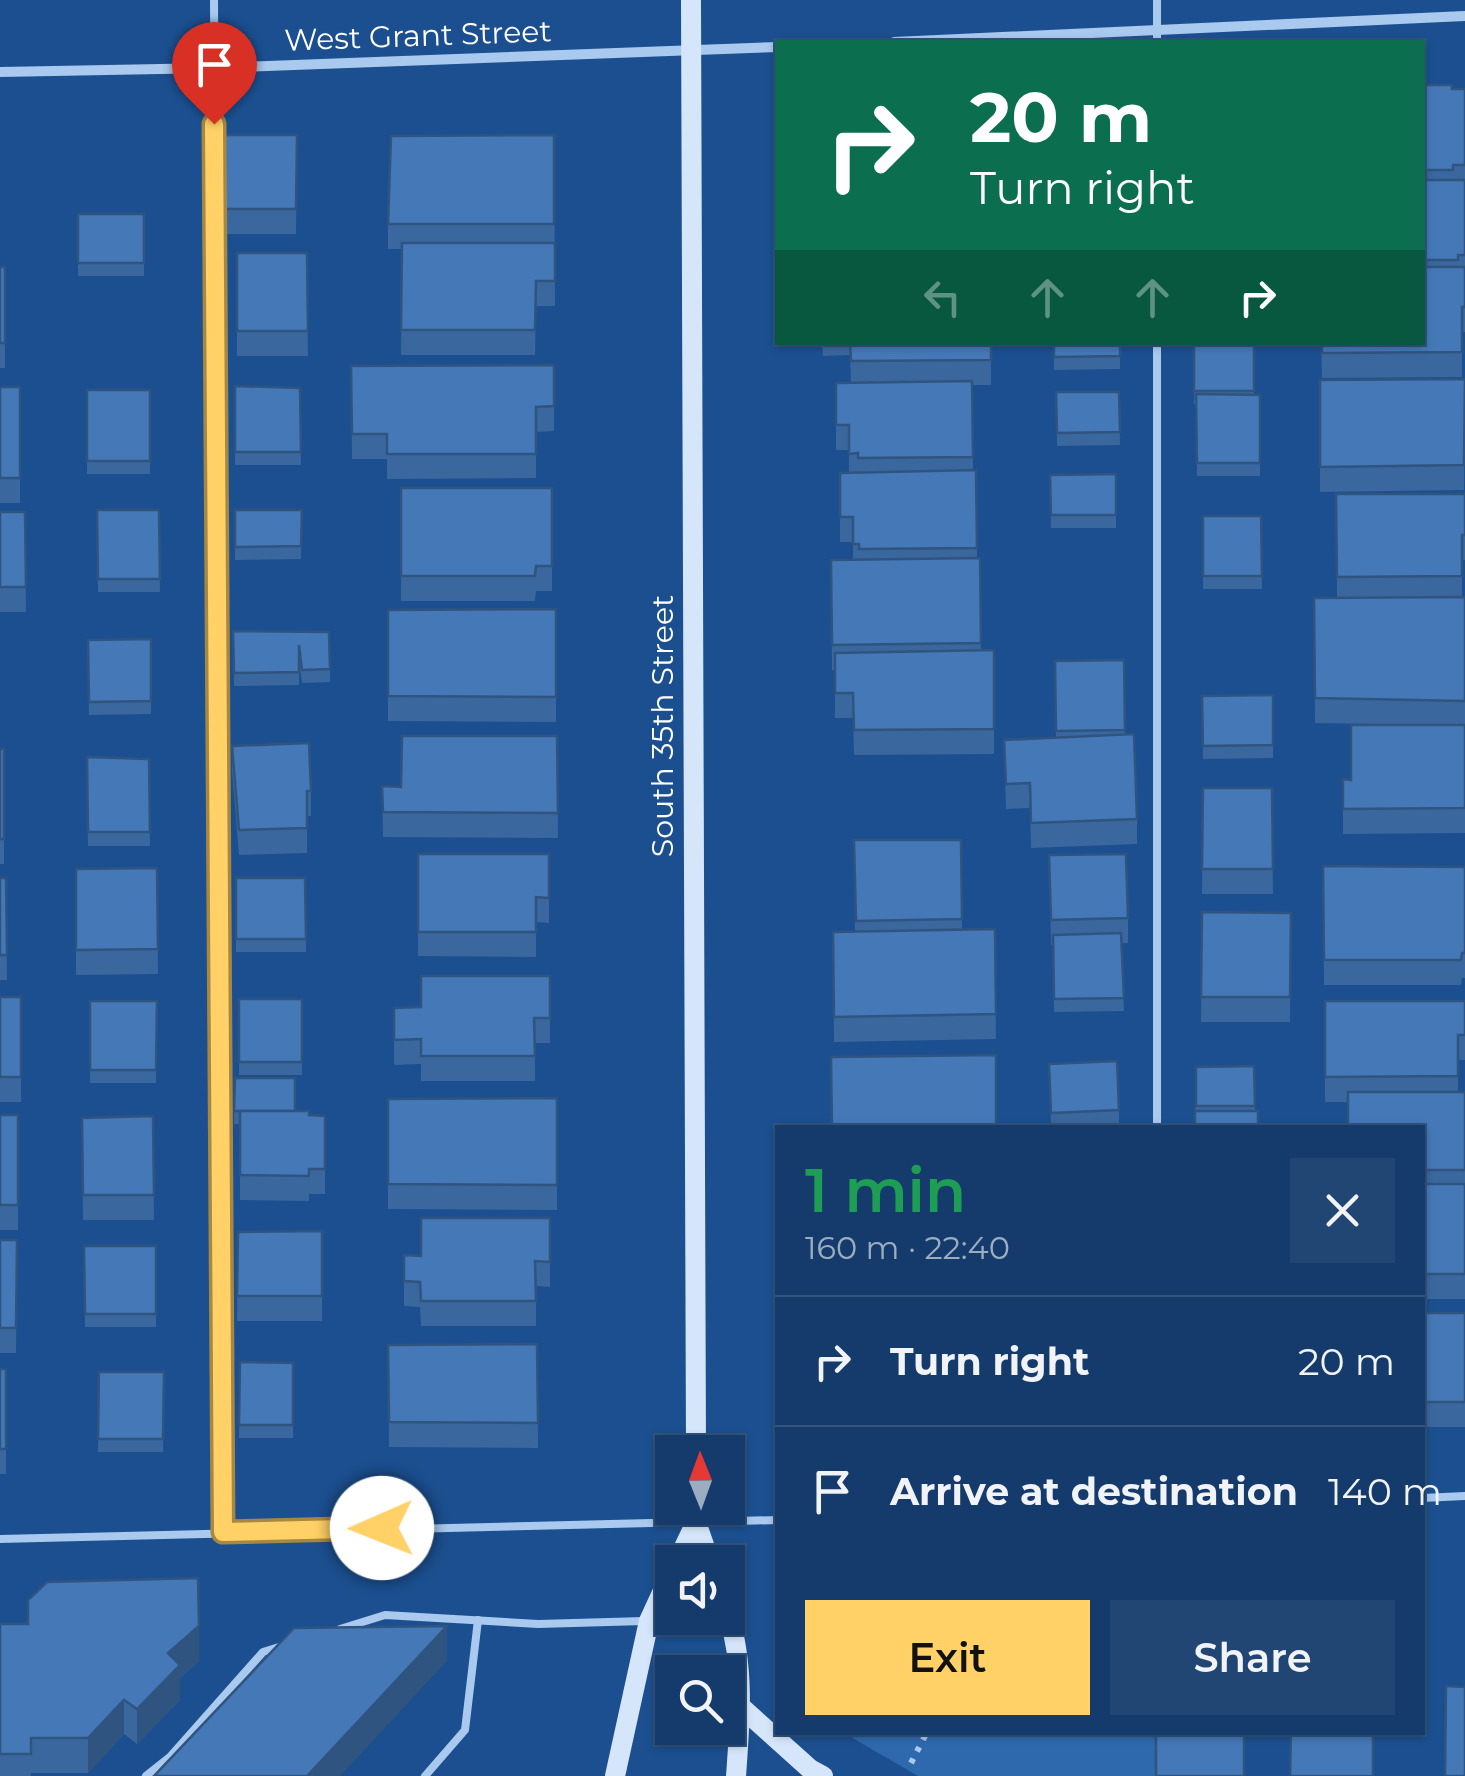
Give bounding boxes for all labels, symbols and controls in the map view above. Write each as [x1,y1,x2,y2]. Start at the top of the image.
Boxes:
street label: West Grant Street [284,12,552,59]
pin [172,22,257,125]
icon: arrive [187,37,242,92]
text: 20 m [970,74,1152,160]
icon: right [805,80,935,210]
text: Turn right [970,160,1195,215]
icon: left [915,270,970,325]
icon: ahead [1020,270,1075,325]
icon: ahead [1125,270,1180,325]
icon: right [1230,270,1285,325]
street label: South 35th Street [644,595,681,857]
text: 1 min [805,1154,966,1227]
button: close [1290,1158,1395,1263]
text: 160 m · 22:40 [805,1228,1010,1267]
icon: right [805,1334,860,1389]
text: Turn right [890,1338,1089,1385]
text: 20 m [1298,1338,1395,1385]
north arrow [655,1435,745,1525]
map controls [655,1435,745,1745]
icon: arrive [805,1464,860,1519]
text: Arrive at destination [890,1468,1298,1515]
text: 140 m [1328,1468,1442,1515]
position arrow [330,1476,434,1580]
button: sound [655,1545,745,1635]
button: Exit [805,1600,1090,1715]
button: Share [1110,1600,1395,1715]
button: search [655,1655,745,1745]

